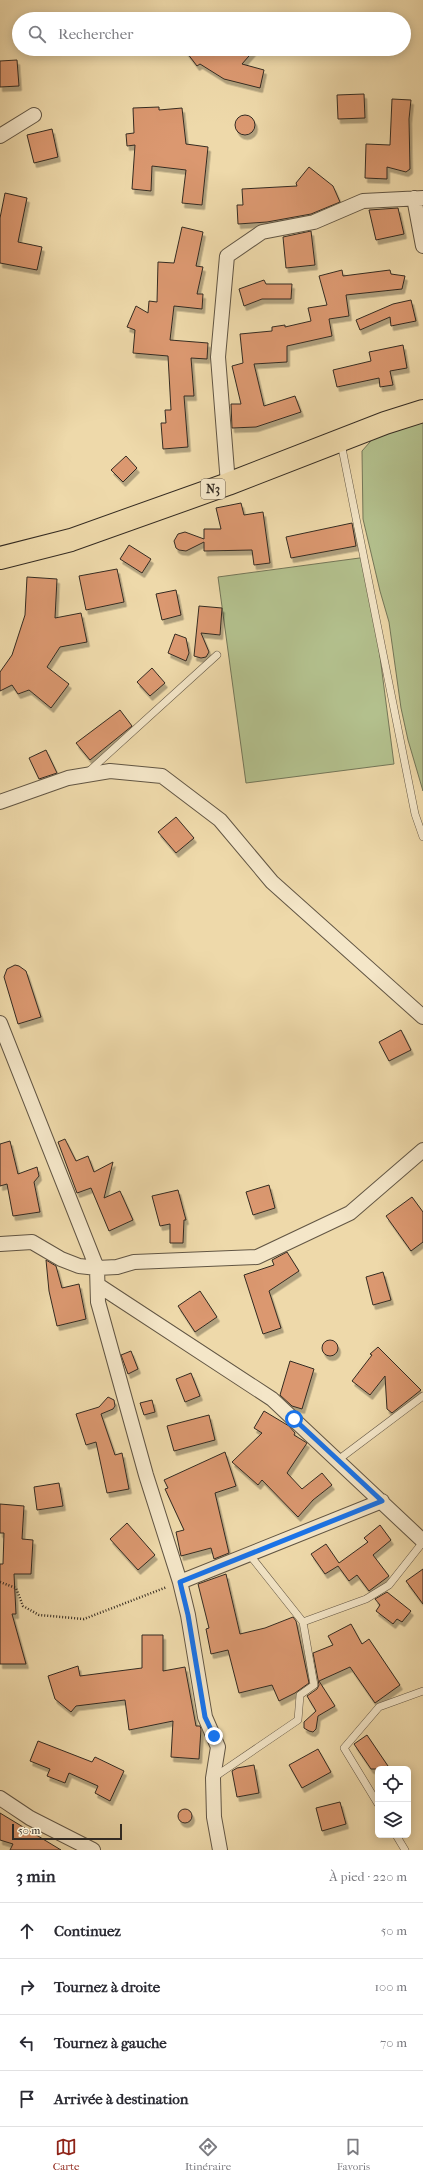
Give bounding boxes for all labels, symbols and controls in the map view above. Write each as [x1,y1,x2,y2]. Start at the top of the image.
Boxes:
search box [12,12,411,56]
icon: search [26,23,48,45]
text: Rechercher [58,25,133,43]
road number: N3 [201,479,225,499]
route start [285,1410,303,1428]
route end [205,1727,223,1745]
map controls [375,1766,411,1838]
button: locate [375,1766,411,1802]
button: layers [375,1802,411,1838]
scale bar [12,1822,122,1841]
text: 50 m [18,1824,40,1837]
text: 3 min [16,1866,56,1886]
text: À pied · 220 m [329,1869,407,1884]
icon: ahead [16,1920,38,1942]
text: Continuez [54,1922,121,1940]
text: 50 m [381,1923,407,1938]
icon: right [16,1976,38,1998]
text: Tournez à droite [54,1978,160,1996]
text: 100 m [374,1979,407,1994]
icon: left [16,2032,38,2054]
text: Tournez à gauche [54,2034,167,2052]
text: 70 m [380,2035,407,2050]
icon: arrive [16,2088,38,2110]
text: Arrivée à destination [54,2090,189,2108]
tab: Carte [53,2136,79,2173]
tab: Itinéraire [185,2136,231,2173]
tab: Favoris [337,2136,370,2173]

